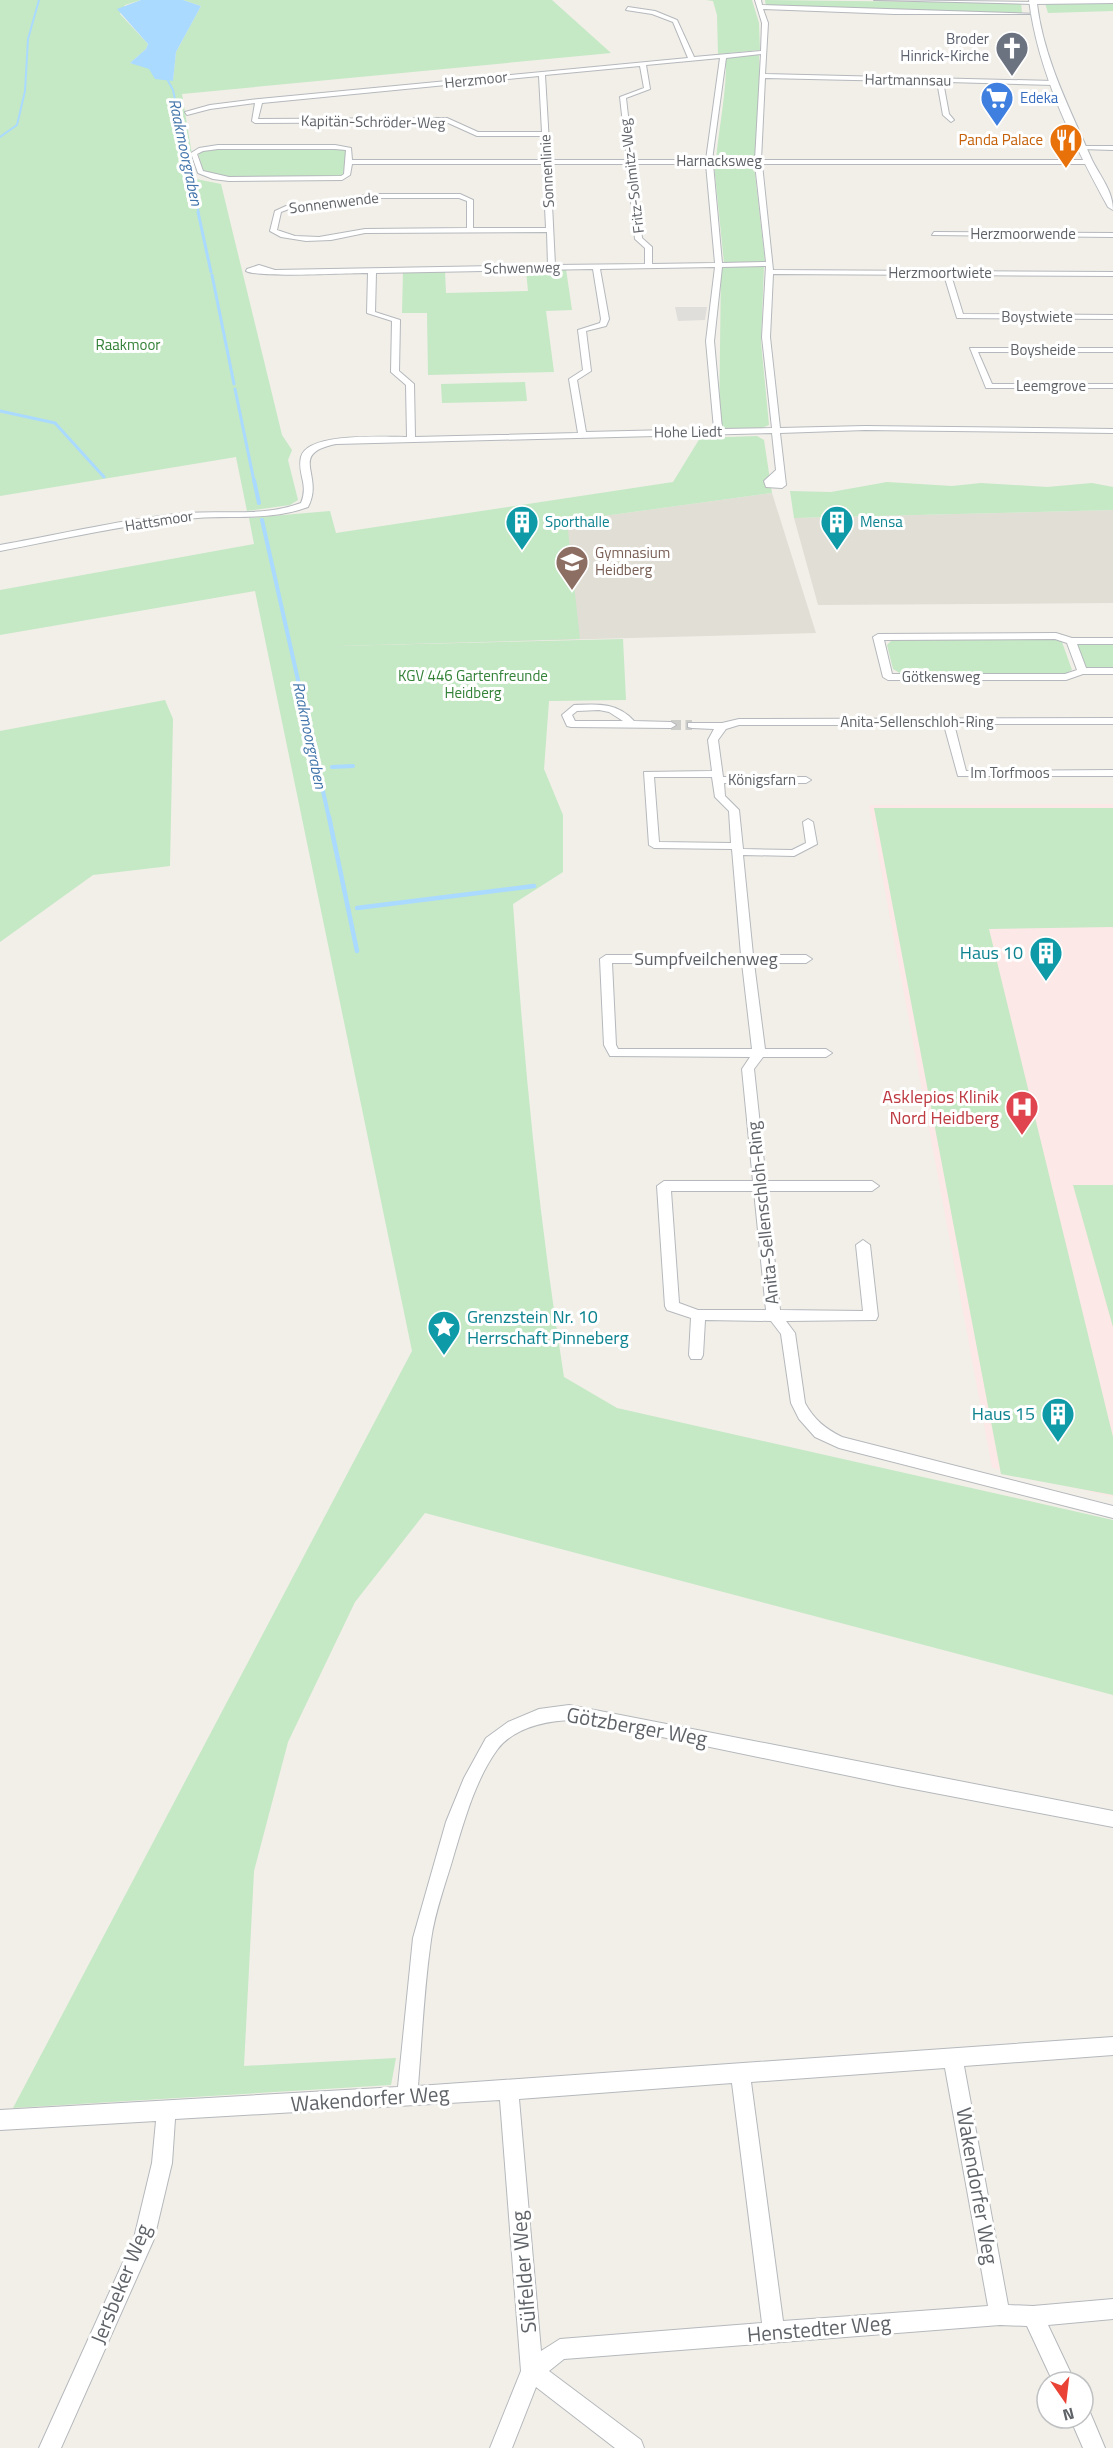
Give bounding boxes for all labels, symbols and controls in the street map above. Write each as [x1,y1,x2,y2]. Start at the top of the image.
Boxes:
place label: Broder Hinrick-Kirche [900,27,989,67]
church icon: Broder Hinrick-Kirche [994,30,1030,77]
street label: Herzmoor [443,65,509,94]
street label: Hartmannsau [864,67,952,92]
supermarket icon: Edeka [979,80,1015,127]
place label: Edeka [1020,86,1059,109]
water label: Raakmoorgraben [163,96,209,209]
street label: Kapitän-Schröder-Weg [301,109,446,134]
street label: Fritz-Solmitz-Weg [613,117,650,235]
restaurant icon: Panda Palace [1048,122,1084,169]
place label: Panda Palace [959,128,1043,151]
street label: Sonnenlinie [533,134,560,208]
street label: Harnacksweg [676,149,762,172]
street label: Sonnenwende [288,186,380,219]
street label: Herzmoorwende [970,222,1076,245]
street label: Schwenweg [484,255,561,280]
street label: Herzmoortwiete [888,261,992,284]
street label: Boystwiete [1001,305,1073,328]
park label: Raakmoor [95,333,161,356]
street label: Boysheide [1010,338,1076,361]
street label: Leemgrove [1016,374,1086,397]
street label: Hohe Liedt [654,419,723,444]
street label: Hattsmoor [123,504,195,537]
building icon: Sporthalle [504,504,540,551]
building icon: Mensa [819,504,855,551]
place label: Sporthalle [545,510,610,533]
place label: Mensa [860,510,903,533]
place label: Gymnasium Heidberg [595,541,670,581]
school or university icon: Gymnasium Heidberg [554,544,590,591]
park label: KGV 446 Gartenfreunde Heidberg [398,664,548,704]
street label: Götkensweg [902,665,981,688]
water label: Raakmoorgraben [287,679,333,792]
street label: Anita-Sellenschloh-Ring [840,710,994,733]
street label: Im Torfmoos [970,761,1050,784]
street label: Königsfarn [728,768,796,791]
building icon: Haus 10 [1028,935,1064,982]
place label: Haus 10 [960,939,1023,966]
street label: Sumpfveilchenweg [634,945,778,972]
place label: Asklepios Klinik Nord Heidberg [882,1083,999,1131]
hospital icon: Asklepios Klinik Nord Heidberg [1004,1089,1040,1136]
street label: Anita-Sellenschloh-Ring [739,1120,786,1306]
place label: Grenzstein Nr. 10 Herrschaft Pinneberg [467,1303,629,1351]
place icon: Grenzstein Nr. 10 Herrschaft Pinneberg [426,1309,462,1356]
building icon: Haus 15 [1040,1396,1076,1443]
place label: Haus 15 [972,1400,1035,1427]
street label: Götzberger Weg [564,1698,710,1754]
street label: Wakendorfer Weg [290,2076,450,2120]
street label: Wakendorfer Weg [948,2105,1008,2267]
street label: Sülfelder Weg [502,2209,544,2335]
street label: Jersbeker Weg [81,2219,159,2349]
street label: Henstedter Weg [746,2306,892,2350]
north arrow [1035,2370,1095,2430]
text: N [1060,2402,1077,2428]

